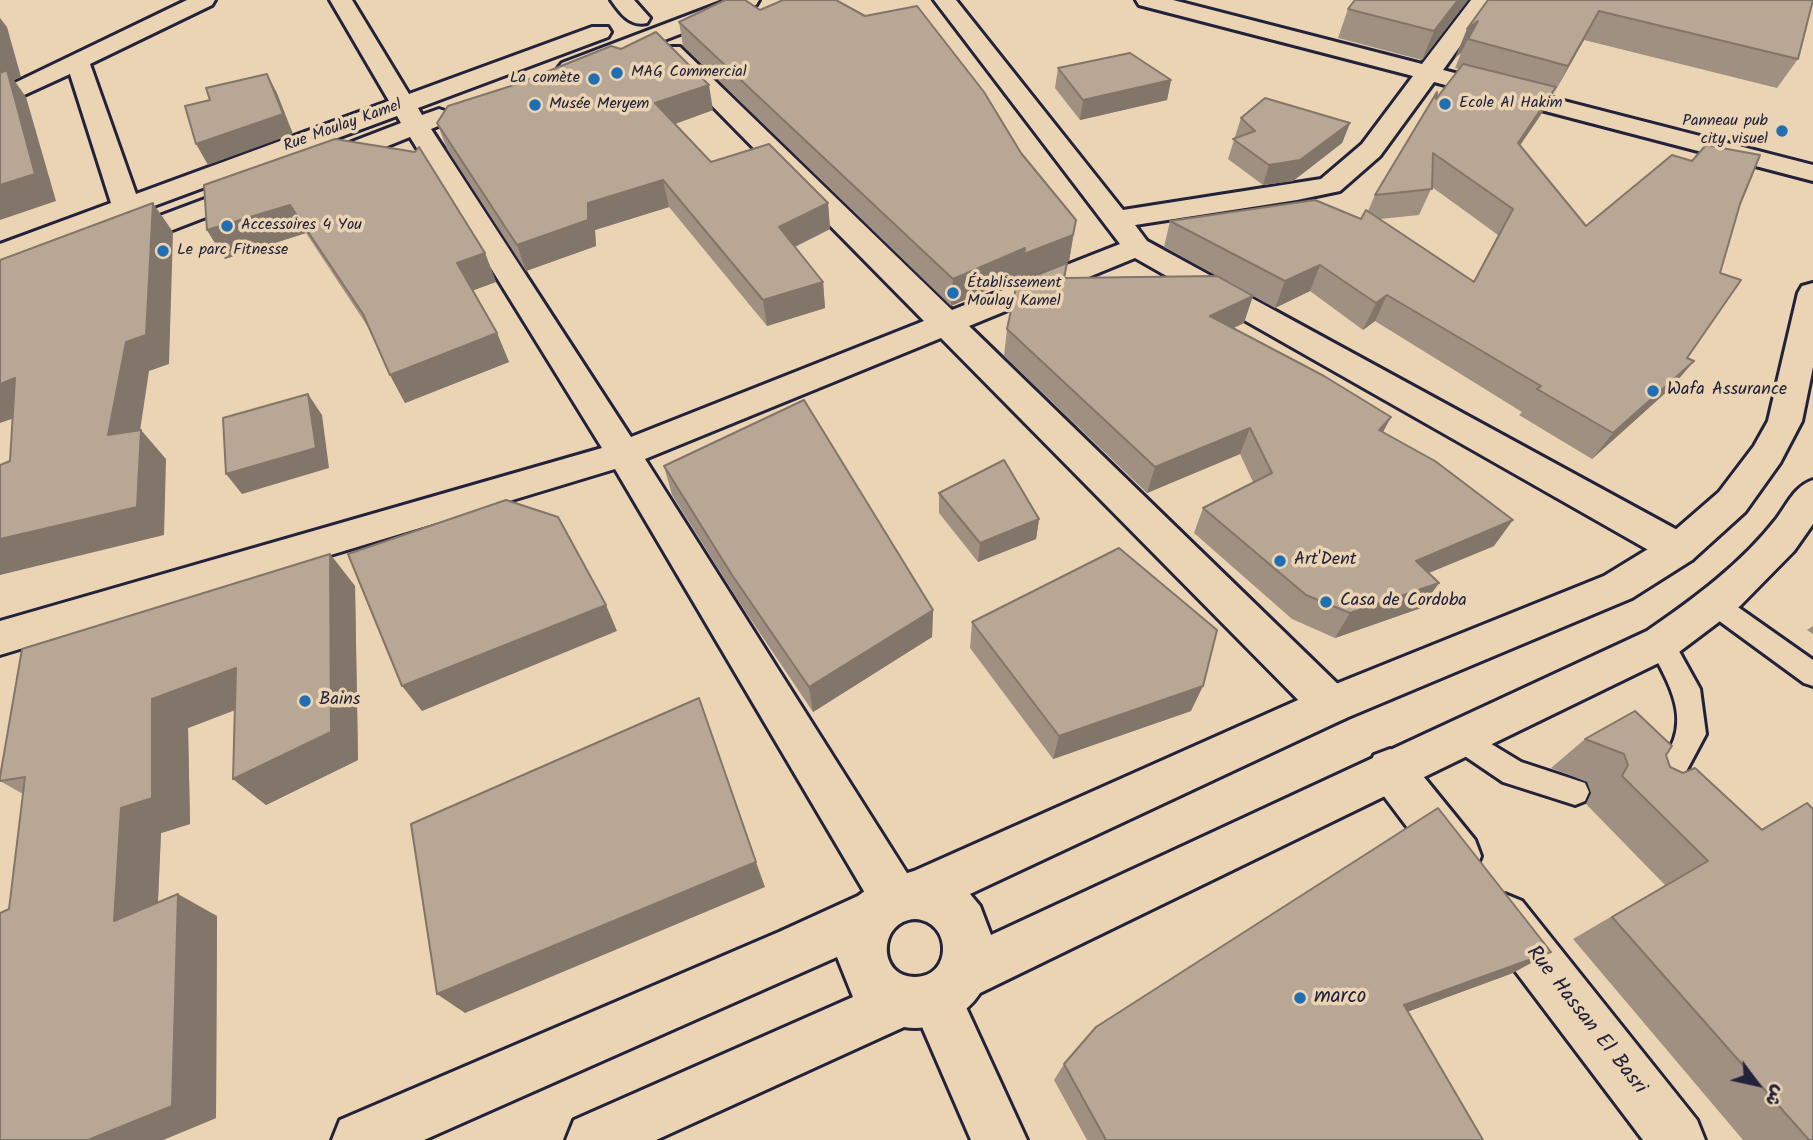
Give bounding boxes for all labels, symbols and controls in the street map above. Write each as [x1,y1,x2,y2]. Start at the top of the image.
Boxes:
place label: MAG Commercial [631,63,747,83]
marker: MAG Commercial [609,65,625,81]
place label: La comète [510,69,580,89]
marker: La comète [586,71,602,87]
place label: Ecole Al Hakim [1459,94,1563,114]
place label: Musée Meryem [549,95,649,115]
marker: Ecole Al Hakim [1437,96,1453,112]
street label: Rue Moulay Kamel [281,97,405,157]
marker: Musée Meryem [527,97,543,113]
place label: Panneau pub city visuel [1682,112,1768,150]
marker: Panneau pub city visuel [1774,123,1790,139]
place label: Accessoires 4 You [241,216,362,236]
marker: Accessoires 4 You [219,218,235,234]
place label: Le parc Fitnesse [177,241,288,261]
marker: Le parc Fitnesse [155,243,171,259]
place label: Établissement Moulay Kamel [967,274,1062,312]
marker: Établissement Moulay Kamel [945,285,961,301]
place label: Wafa Assurance [1667,380,1787,402]
marker: Wafa Assurance [1645,383,1661,399]
place label: Art'Dent [1294,550,1357,572]
marker: Art'Dent [1272,553,1288,569]
place label: Casa de Cordoba [1340,591,1467,613]
marker: Casa de Cordoba [1318,594,1334,610]
place label: Bains [319,690,360,712]
marker: Bains [297,693,313,709]
street label: Rue Hassan El Basri [1519,942,1651,1100]
place label: marco [1314,985,1366,1011]
marker: marco [1292,990,1308,1006]
north arrow [1722,1049,1792,1119]
text: ش [1756,1079,1793,1112]

